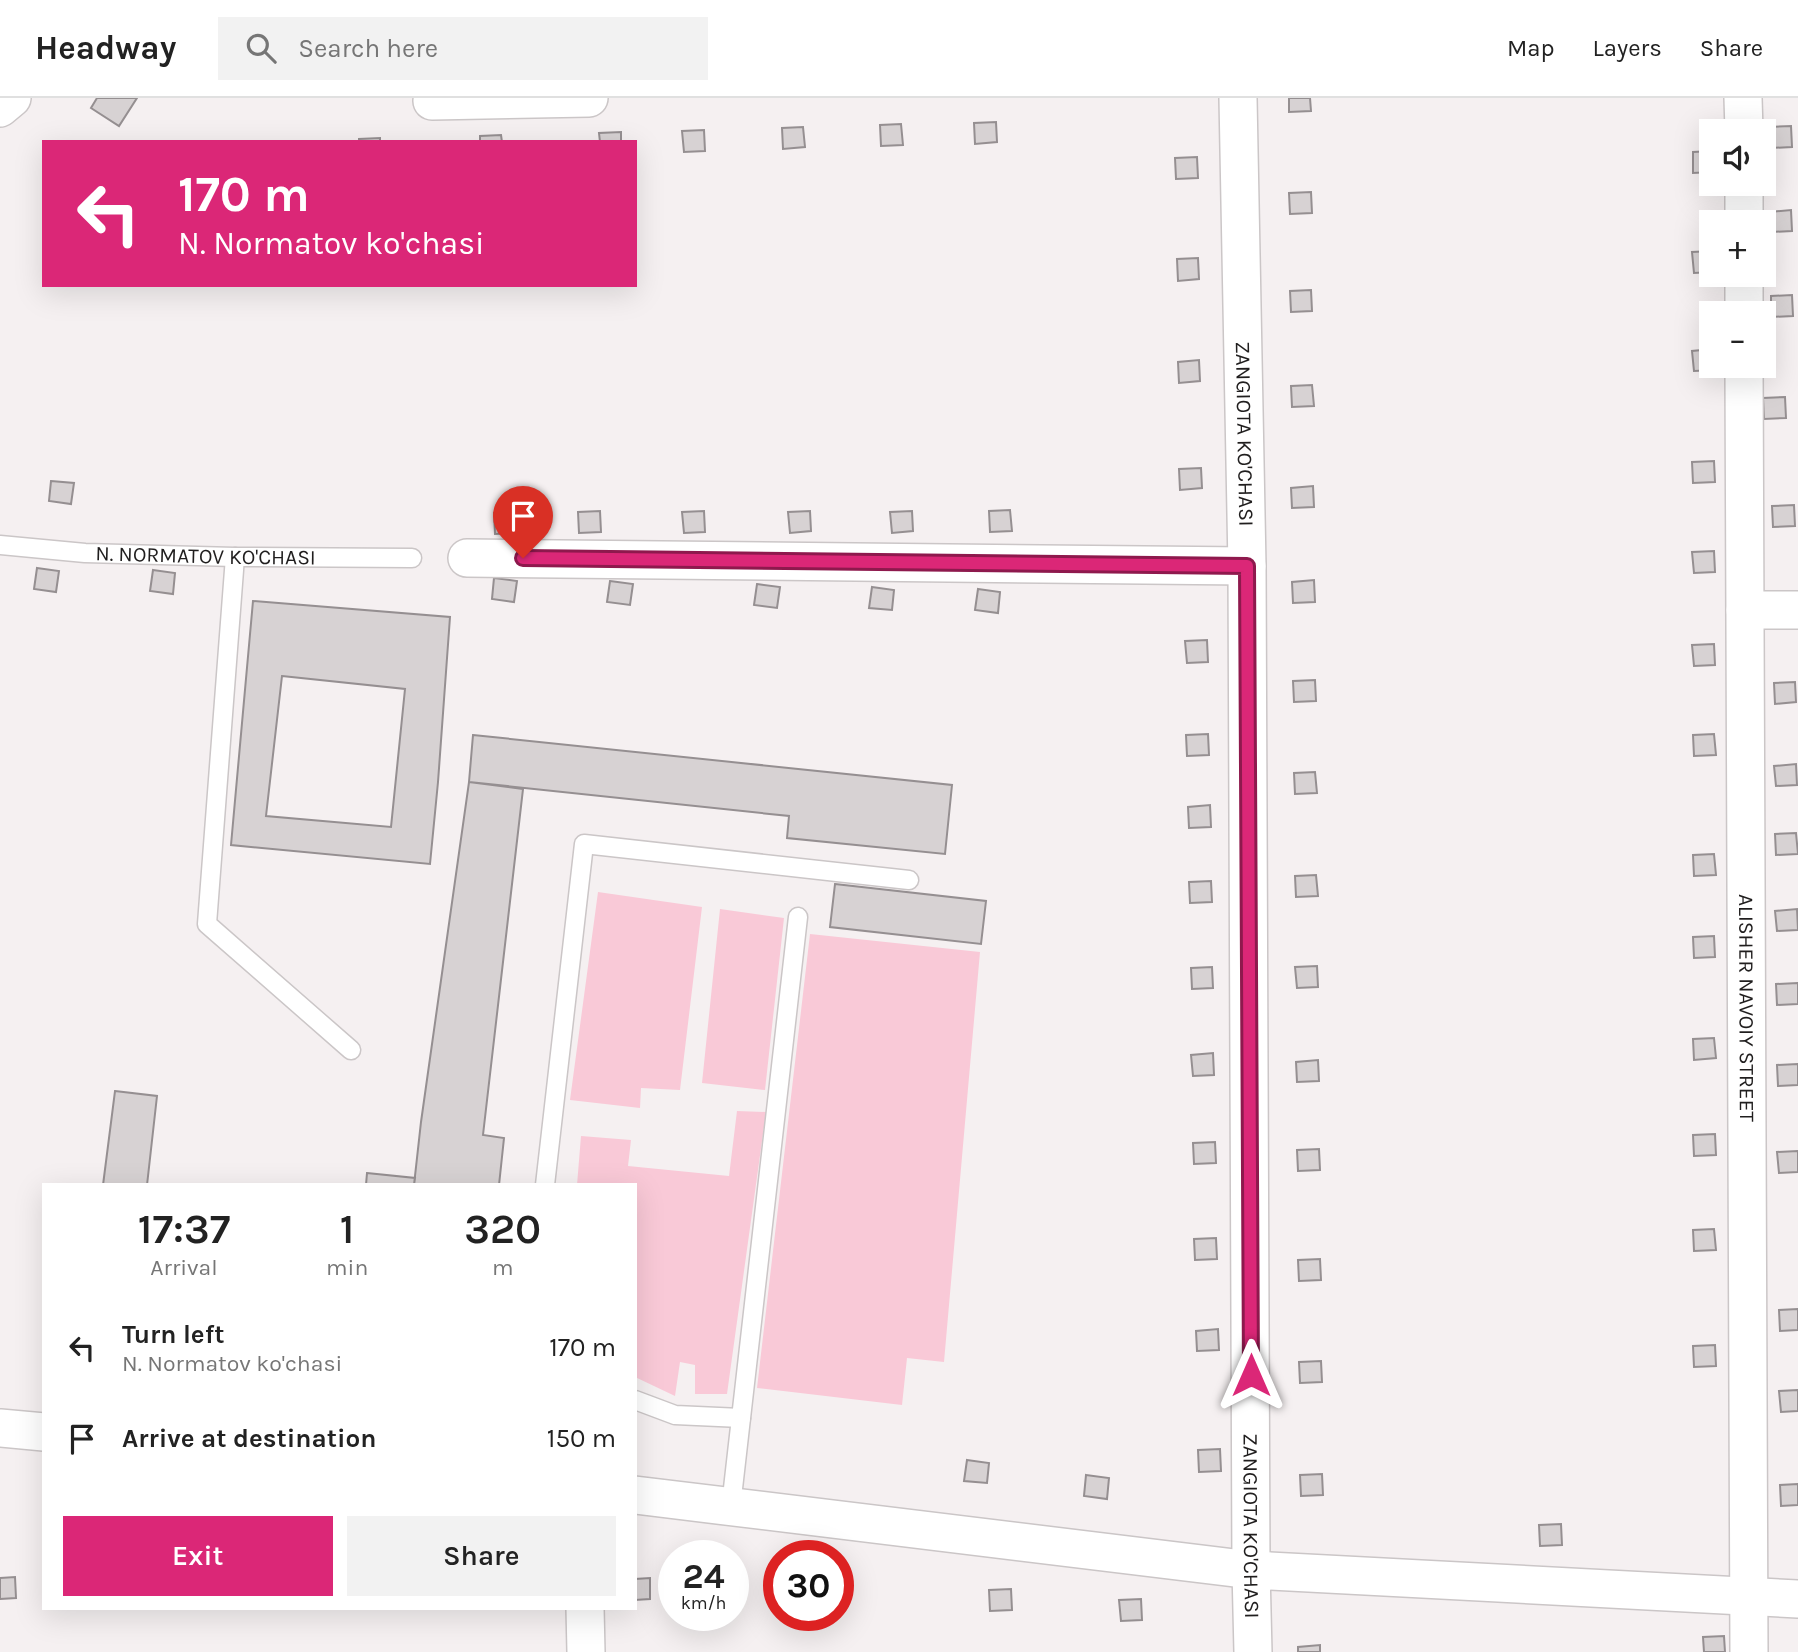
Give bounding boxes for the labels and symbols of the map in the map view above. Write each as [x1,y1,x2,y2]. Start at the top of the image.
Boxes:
street label: ZANGIOTA KO'CHASI [1231,341,1258,527]
pin [493,486,553,558]
street label: N. NORMATOV KO'CHASI [95,541,316,569]
street label: ALISHER NAVOIY STREET [1734,894,1759,1123]
position arrow [1214,1338,1288,1412]
street label: ZANGIOTA KO'CHASI [1238,1433,1264,1619]
speed limit sign: 30 [763,1540,854,1631]

